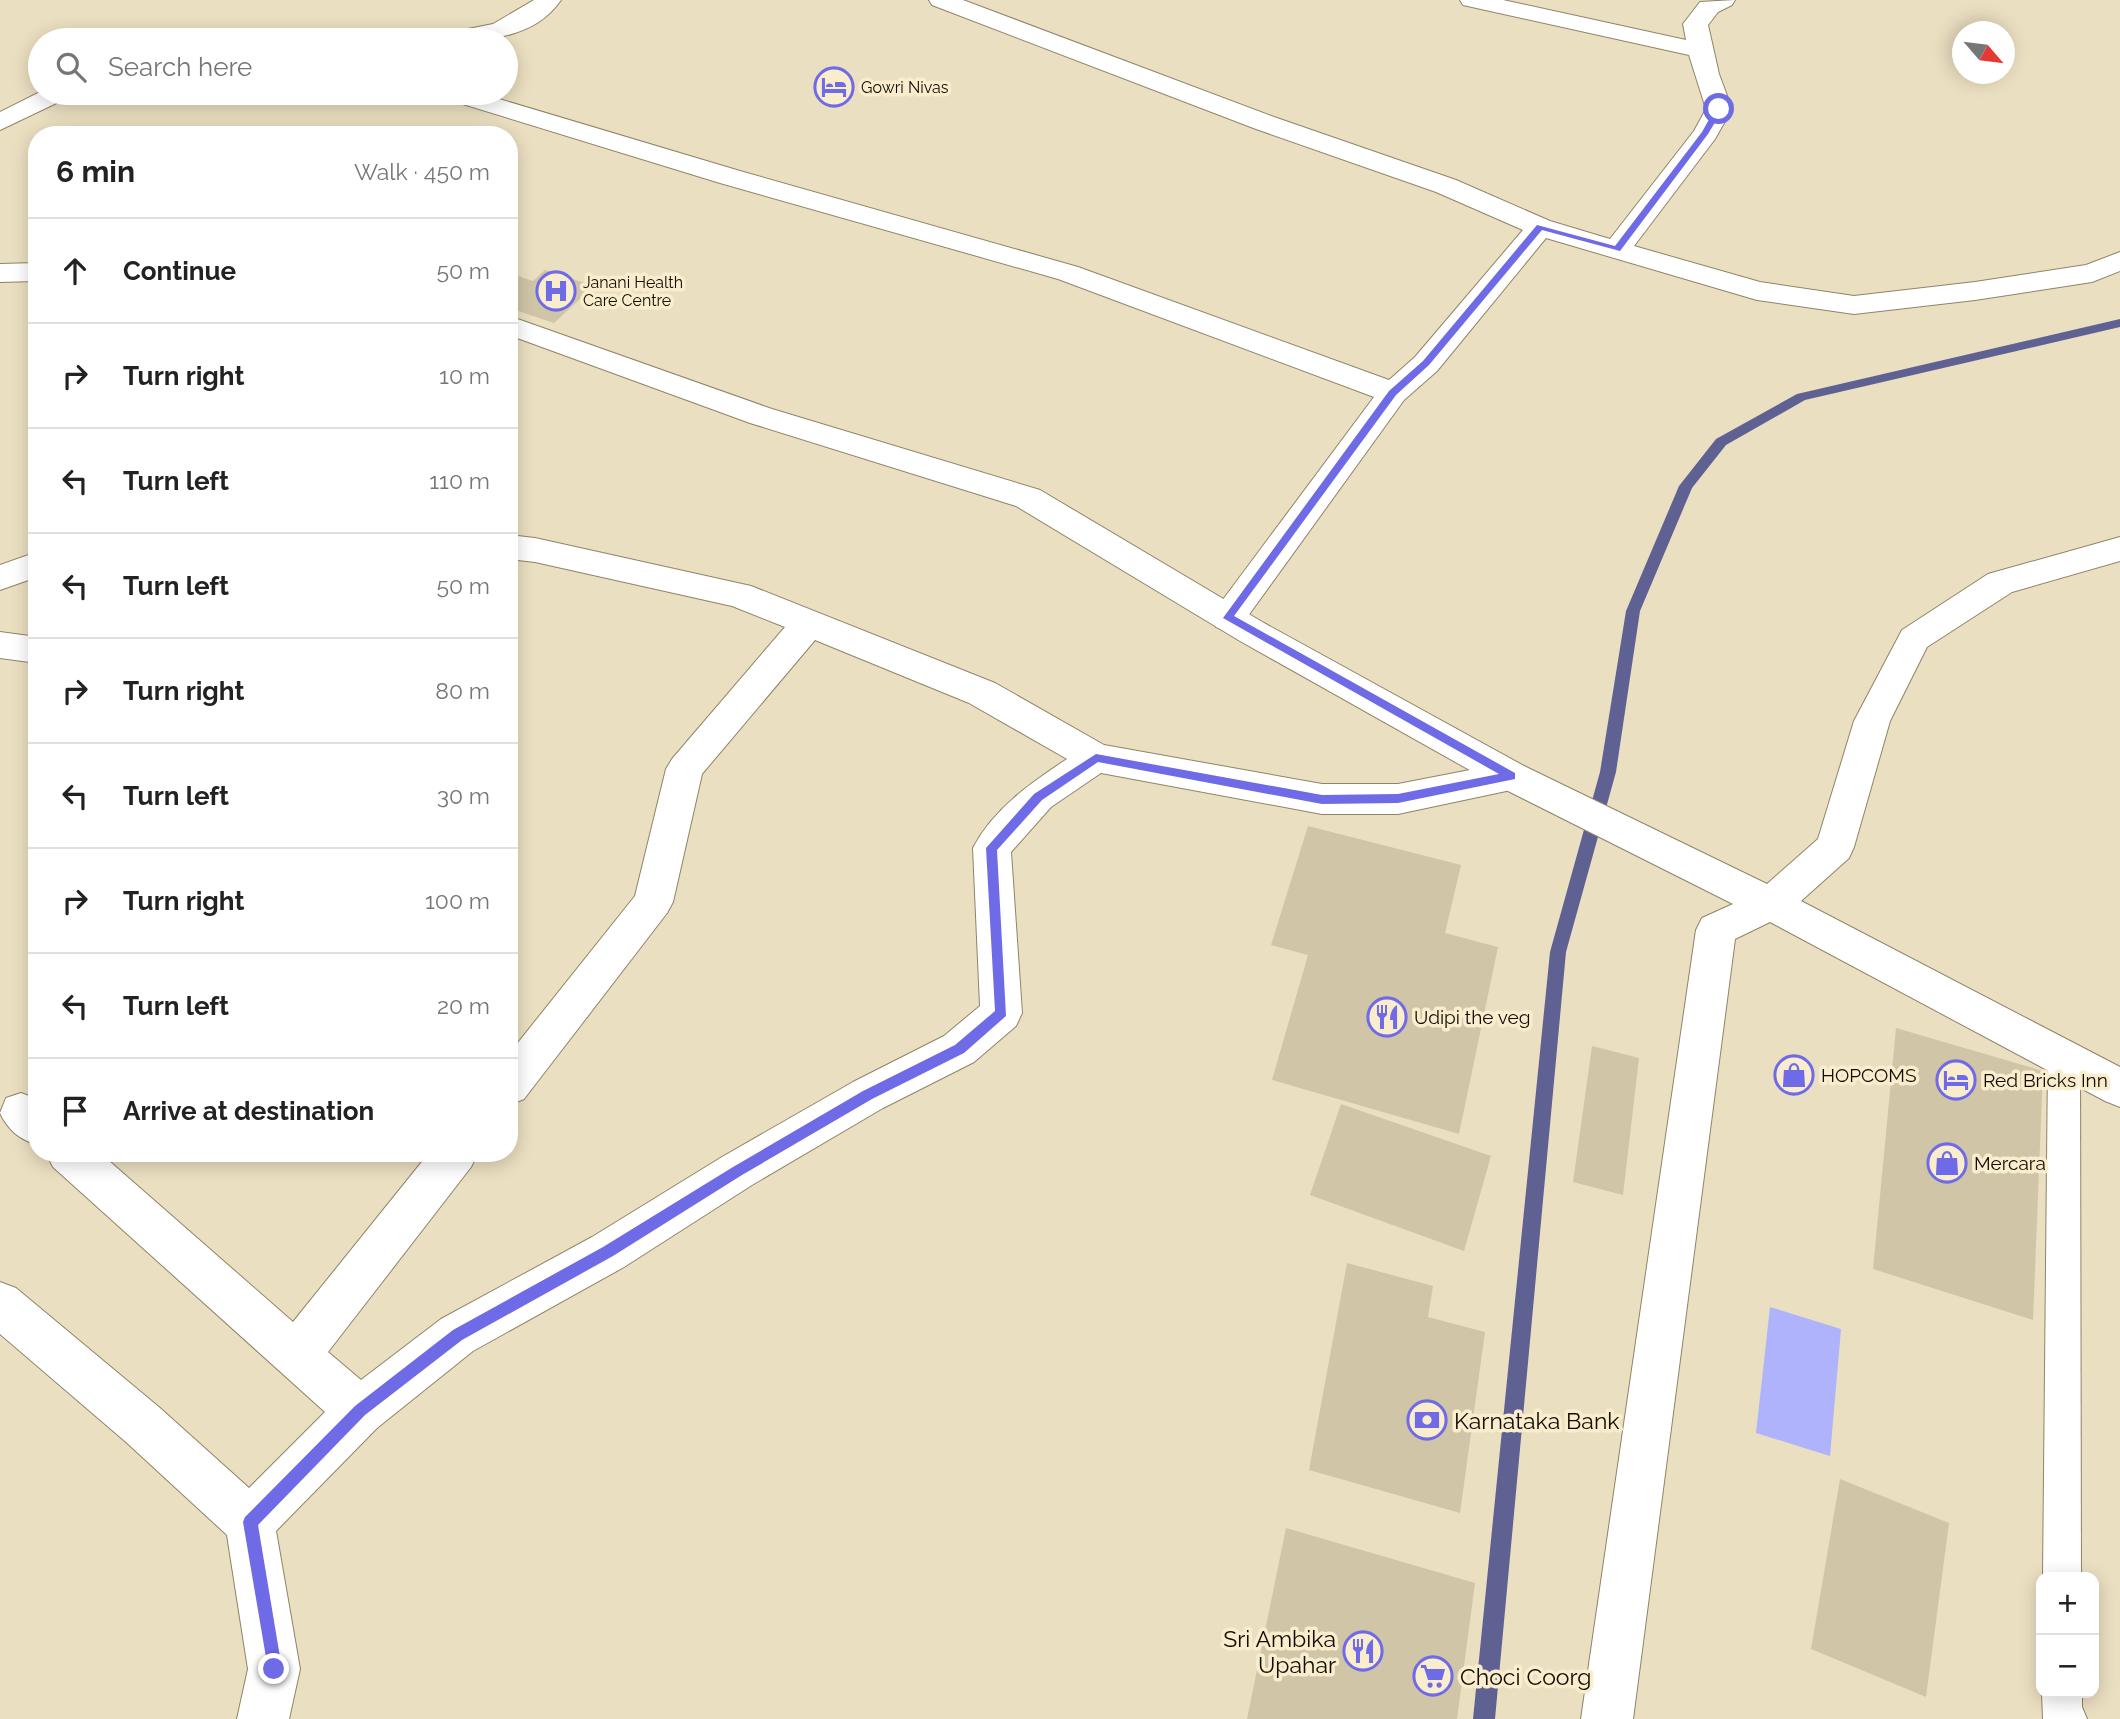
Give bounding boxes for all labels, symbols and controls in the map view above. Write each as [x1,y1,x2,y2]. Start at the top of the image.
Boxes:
north arrow [1952,21,2015,84]
search box [28,28,518,105]
icon: search [52,48,90,86]
text: Search here [108,52,252,82]
hotel icon: Gowri Nivas [813,66,855,108]
place label: Gowri Nivas [861,78,949,97]
route start [1703,93,1734,124]
text: 6 min [56,154,135,189]
text: Walk · 450 m [354,158,490,185]
icon: ahead [56,252,94,290]
text: Continue [123,256,236,286]
text: 50 m [436,257,490,284]
hospital icon: Janani Health Care Centre [535,270,577,312]
place label: Janani Health Care Centre [583,273,683,310]
icon: right [56,357,94,395]
text: Turn right [123,361,244,391]
text: 10 m [439,362,490,389]
icon: left [56,462,94,500]
text: Turn left [123,466,229,496]
text: 110 m [429,467,490,494]
icon: left [56,567,94,605]
text: Turn left [123,571,229,601]
text: 50 m [436,572,490,599]
icon: right [56,672,94,710]
text: Turn right [123,676,244,706]
text: 80 m [435,677,490,704]
icon: left [56,777,94,815]
text: Turn left [123,781,229,811]
text: 30 m [437,782,490,809]
icon: right [56,882,94,920]
text: Turn right [123,886,244,916]
text: 100 m [425,887,490,914]
icon: left [56,987,94,1025]
text: Turn left [123,991,229,1021]
text: 20 m [437,992,490,1019]
restaurant icon: Udipi the veg [1366,996,1408,1038]
place label: Udipi the veg [1414,1006,1530,1028]
shop icon: HOPCOMS [1773,1054,1815,1096]
hotel icon: Red Bricks Inn [1935,1059,1977,1101]
place label: HOPCOMS [1821,1064,1916,1086]
place label: Red Bricks Inn [1983,1069,2108,1091]
icon: arrive [56,1092,94,1130]
text: Arrive at destination [123,1096,374,1126]
shop icon: Mercara [1926,1142,1968,1184]
place label: Mercara [1974,1152,2046,1174]
bank icon: Karnataka Bank [1406,1399,1448,1441]
place label: Karnataka Bank [1454,1407,1619,1434]
map controls [2036,1572,2099,1698]
button: + [2036,1572,2099,1635]
place label: Sri Ambika Upahar [1223,1625,1336,1678]
restaurant icon: Sri Ambika Upahar [1342,1630,1384,1672]
button: − [2036,1635,2099,1698]
route end [258,1653,289,1684]
supermarket icon: Choci Coorg [1412,1655,1454,1697]
place label: Choci Coorg [1460,1663,1592,1690]

